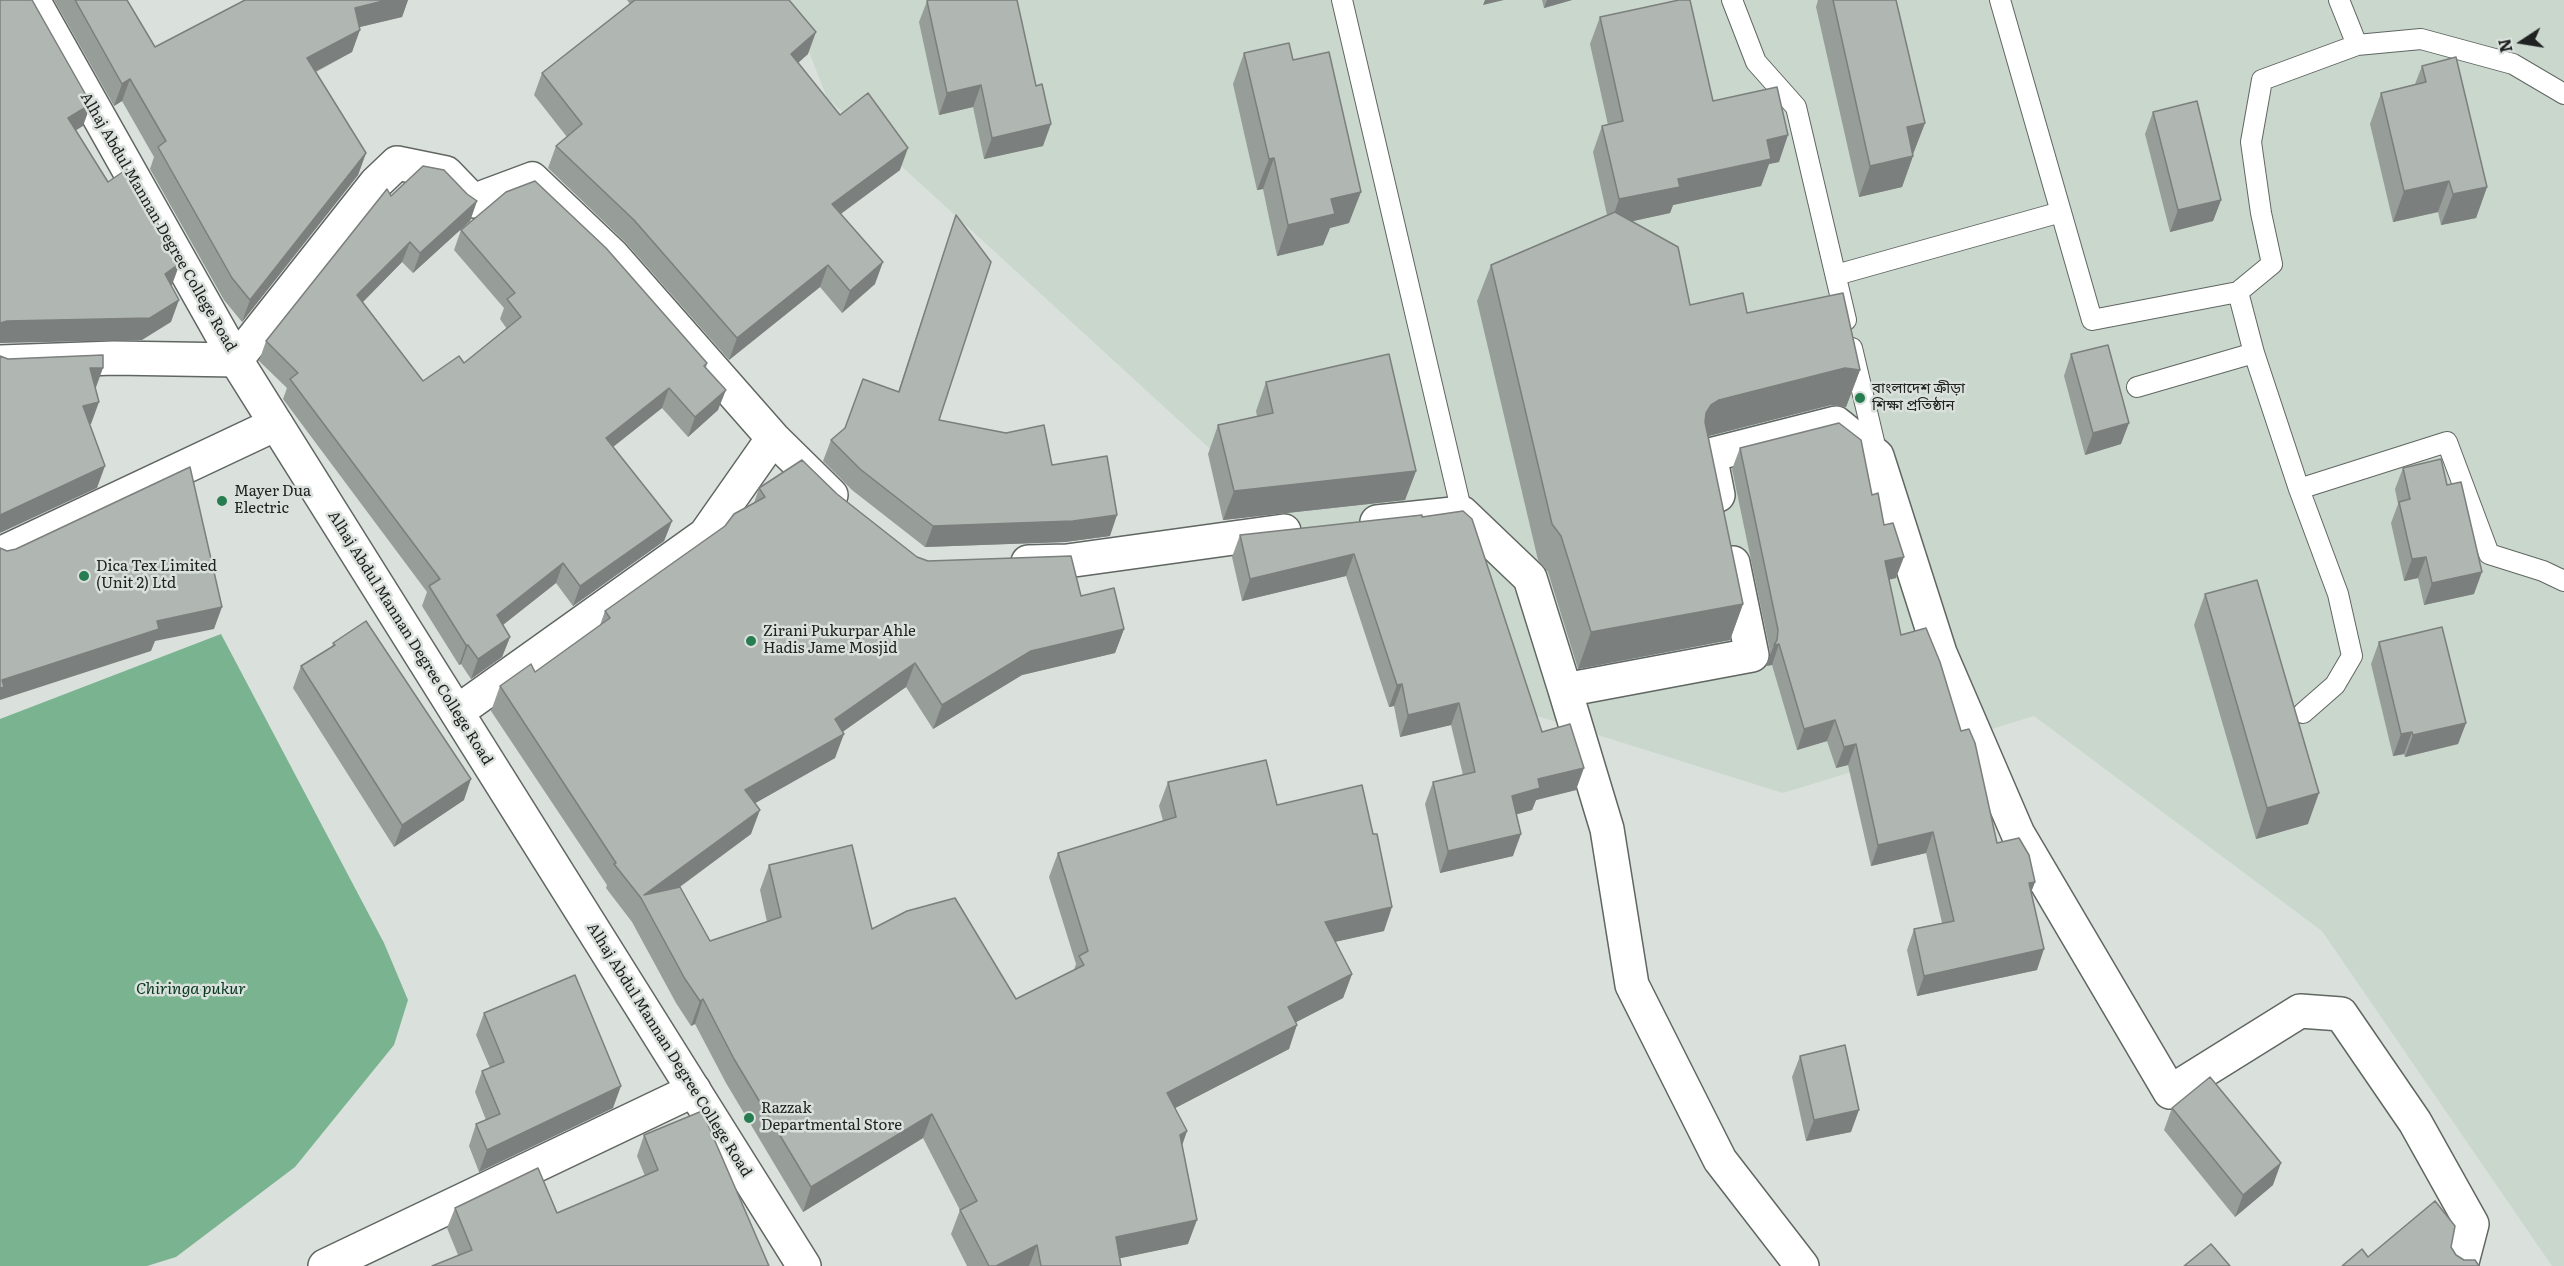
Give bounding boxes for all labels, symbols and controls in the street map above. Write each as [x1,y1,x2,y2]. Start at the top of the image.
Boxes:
north arrow [2492,12,2552,72]
text: N [2491,37,2518,55]
street label: Alhaj Abdul Mannan Degree College Road [76,89,240,355]
place label: বাংলাদেশ ক্রীড়া শিক্ষা প্রতিষ্ঠান [1872,380,1965,415]
marker: বাংলাদেশ ক্রীড়া শিক্ষা প্রতিষ্ঠান [1853,391,1867,405]
place label: Mayer Dua Electric [234,483,311,518]
marker: Mayer Dua Electric [215,494,229,508]
street label: Alhaj Abdul Mannan Degree College Road [324,508,496,768]
place label: Dica Tex Limited (Unit 2) Ltd [96,558,217,593]
marker: Dica Tex Limited (Unit 2) Ltd [77,569,91,583]
place label: Zirani Pukurpar Ahle Hadis Jame Mosjid [763,623,916,658]
marker: Zirani Pukurpar Ahle Hadis Jame Mosjid [744,634,758,648]
street label: Alhaj Abdul Mannan Degree College Road [583,920,755,1180]
water label: Chiringa pukur [136,979,246,999]
place label: Razzak Departmental Store [761,1100,902,1135]
marker: Razzak Departmental Store [742,1111,756,1125]

